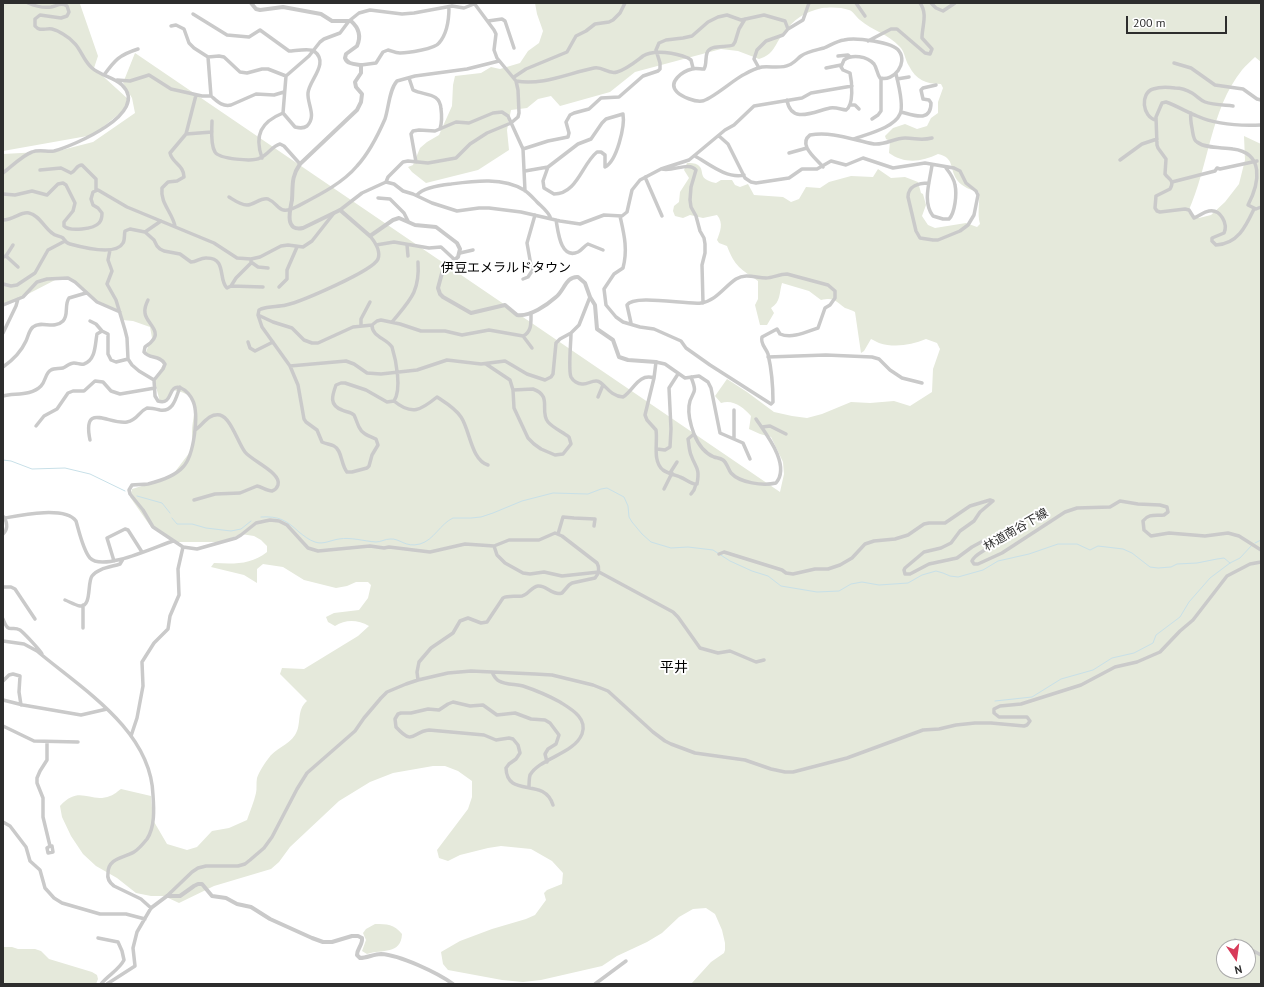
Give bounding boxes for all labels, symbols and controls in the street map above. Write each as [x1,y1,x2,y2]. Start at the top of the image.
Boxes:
scale bar [1128,8,1229,34]
text: 200 m [1133,15,1166,30]
district label: 伊豆エメラルドタウン [441,260,571,276]
street label: 林道南谷下線 [981,506,1051,554]
district label: 平井 [660,660,688,676]
north arrow [1216,939,1256,979]
text: N [1233,962,1244,977]

